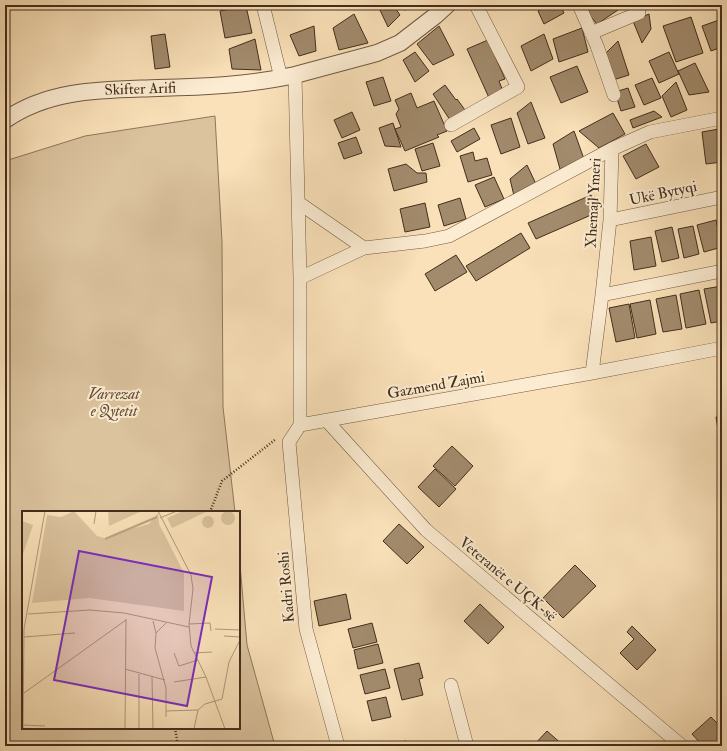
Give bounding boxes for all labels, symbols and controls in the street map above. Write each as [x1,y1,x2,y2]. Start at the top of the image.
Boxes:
street label: Skifter Arifi [104,79,176,100]
street label: Xhemajl Ymeri [582,157,605,249]
street label: Ukë Bytyqi [628,177,699,210]
street label: Gazmend Zajmi [386,368,486,403]
park label: Varrezat e Qytetit [89,385,140,421]
inset map [22,511,240,729]
street label: Veteranët e UÇK-së [455,533,560,626]
street label: Kadri Roshi [274,550,299,623]

